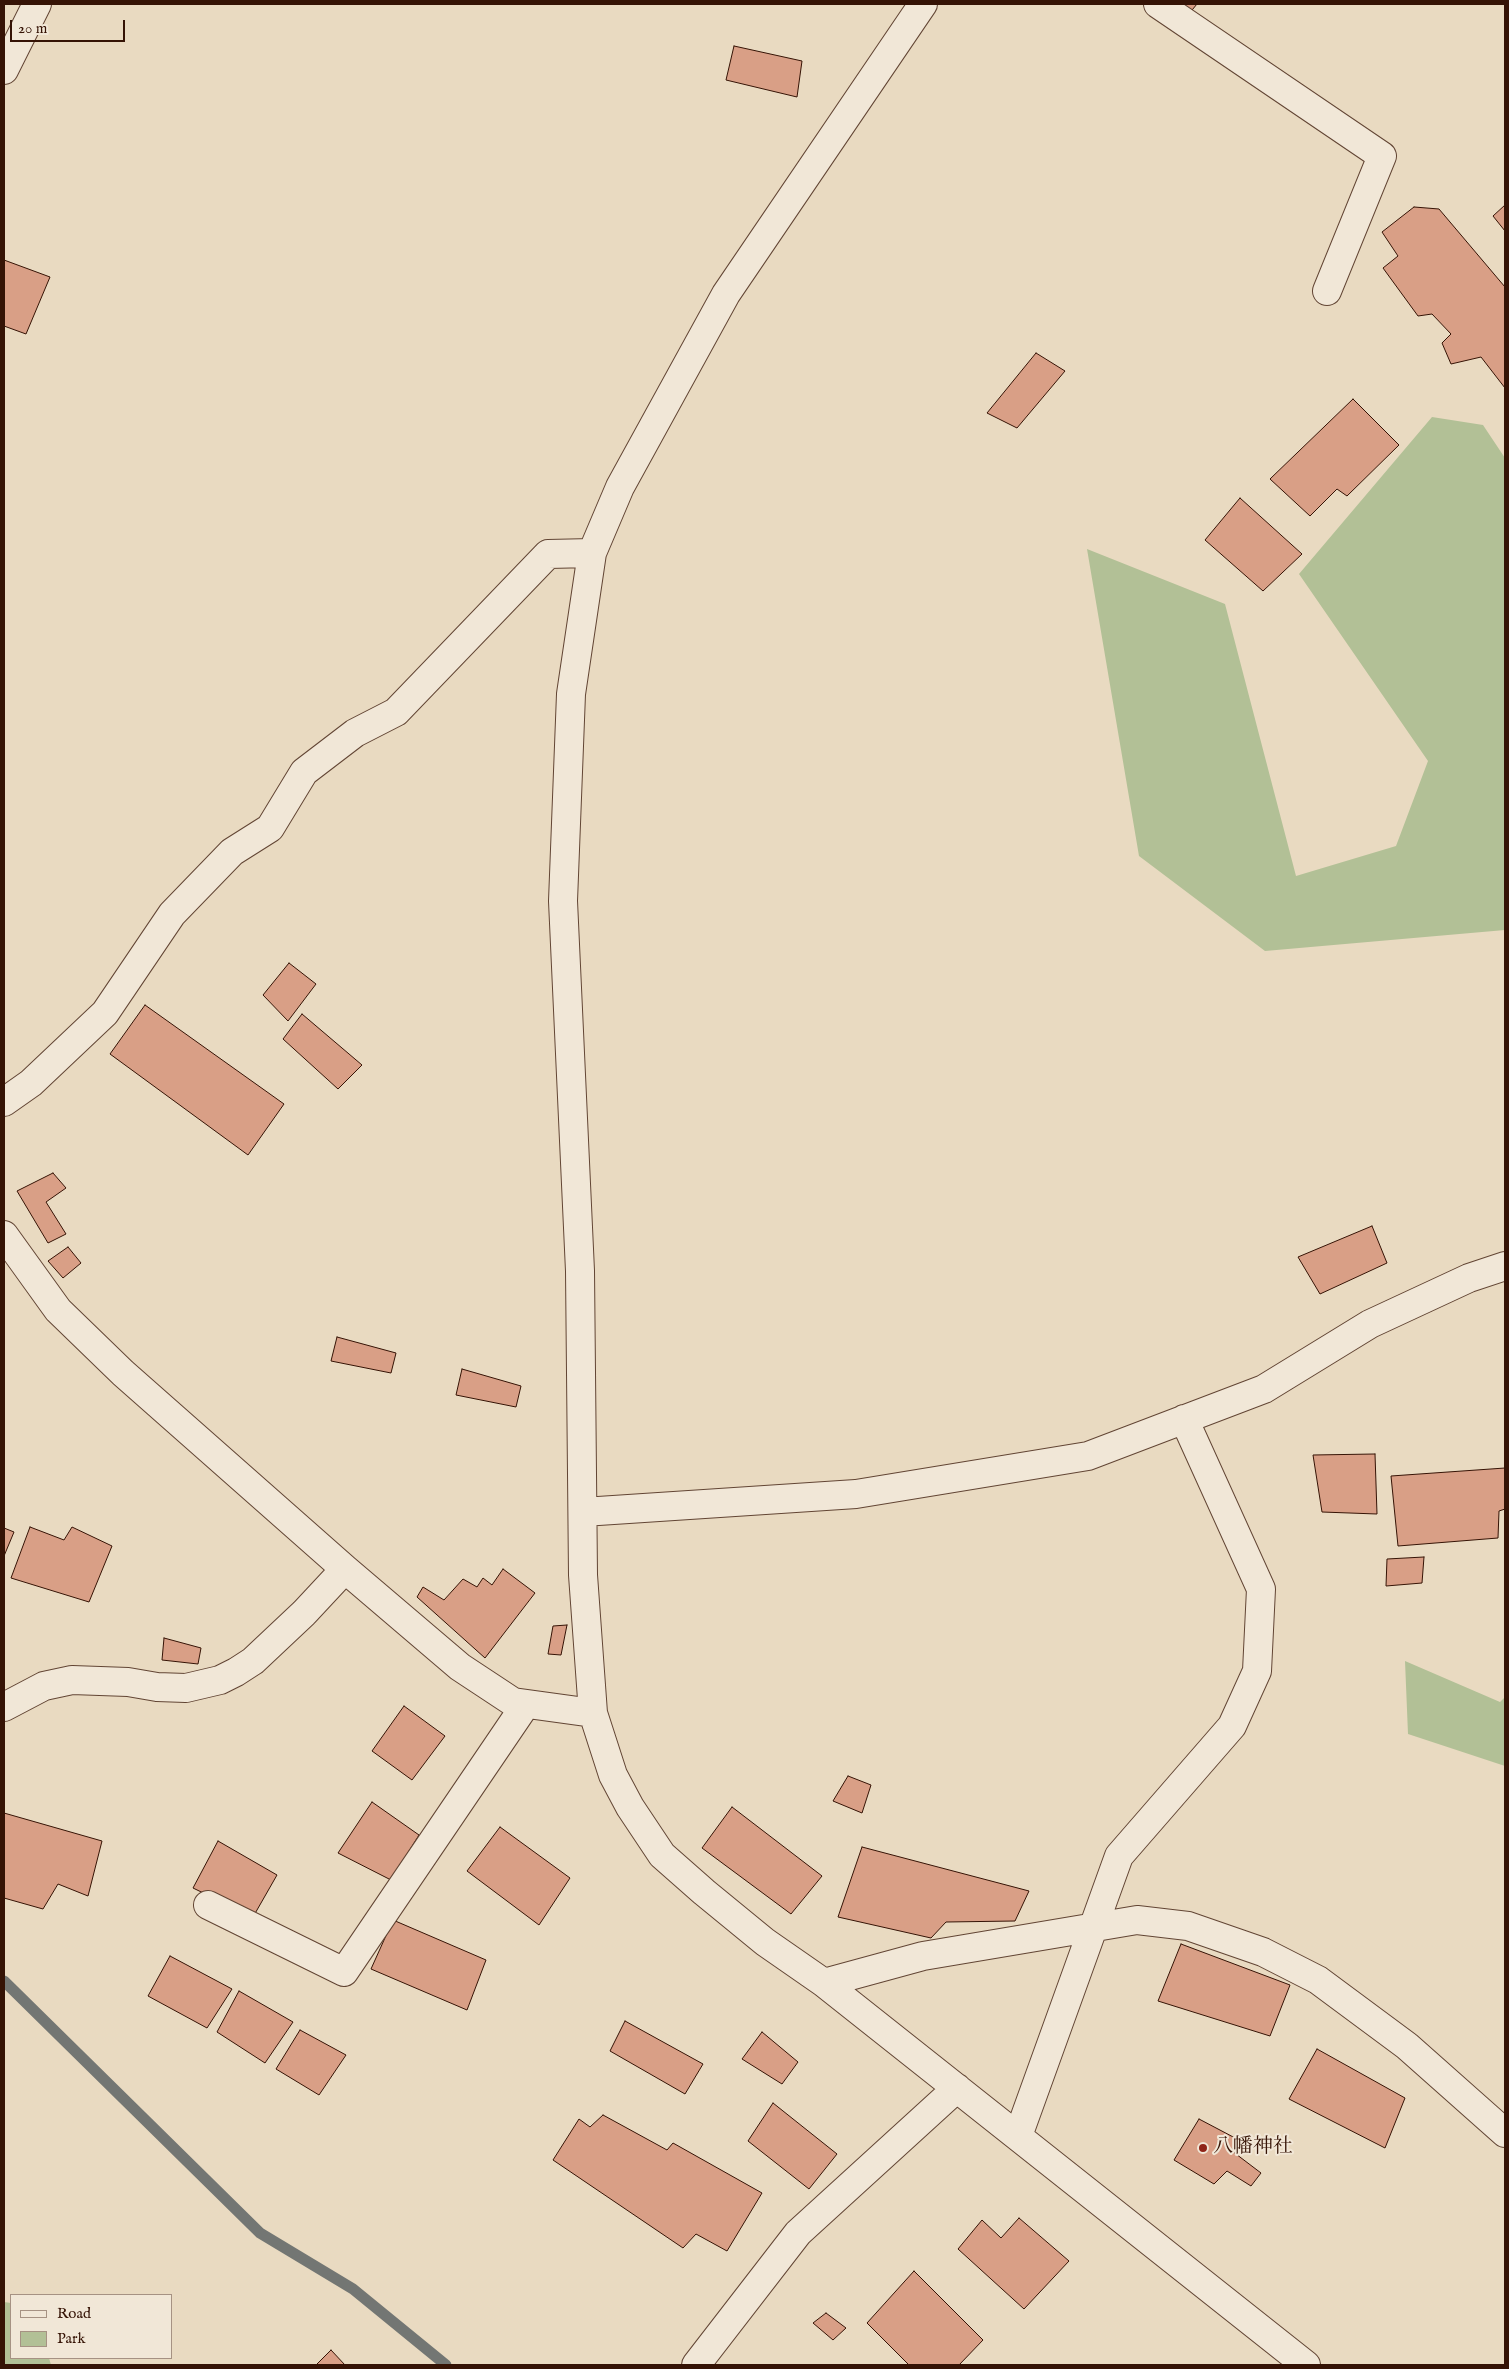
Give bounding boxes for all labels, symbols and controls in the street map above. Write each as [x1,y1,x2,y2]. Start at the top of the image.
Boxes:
scale bar [12,10,128,42]
text: 20 m [18,19,47,38]
place label: 八幡神社 [1213,2136,1293,2160]
marker: 八幡神社 [1197,2142,1209,2154]
legend [10,2294,172,2359]
text: Road [57,2304,91,2323]
text: Park [57,2329,86,2348]

